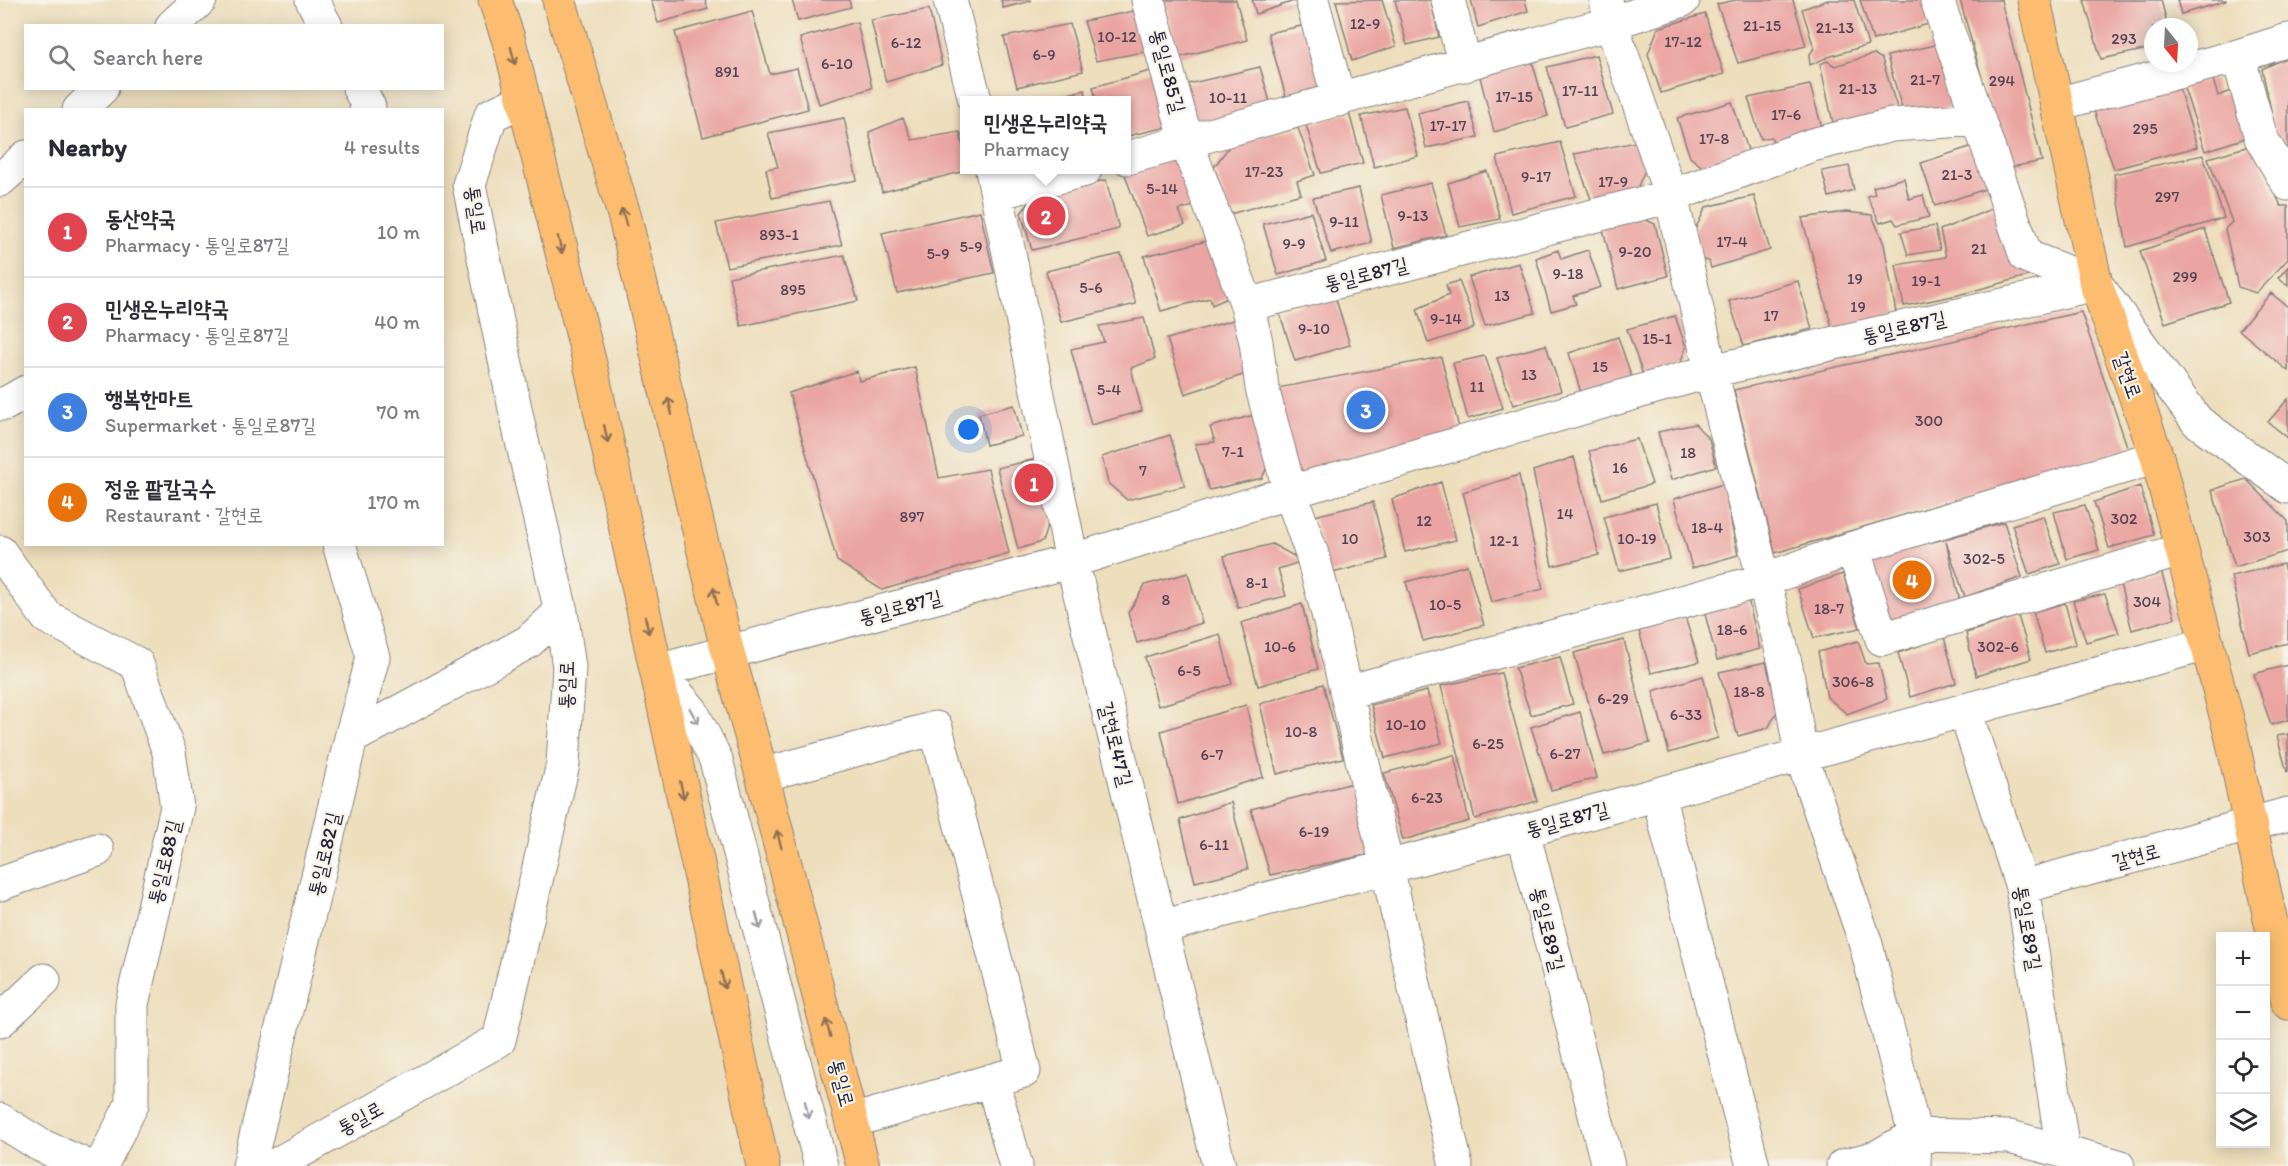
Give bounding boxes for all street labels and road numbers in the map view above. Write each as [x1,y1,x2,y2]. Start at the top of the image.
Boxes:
street label: 통일로85길 [1145,26,1191,116]
street label: 통일로 [461,184,491,236]
street label: 통일로87길 [1322,252,1410,296]
street label: 통일로87길 [1860,306,1948,348]
street label: 갈현로 [2109,348,2147,402]
street label: 통일로87길 [856,584,944,630]
street label: 통일로 [554,661,578,709]
street label: 갈현로47길 [1094,699,1138,789]
street label: 통일로87길 [1523,796,1611,842]
street label: 통일로82길 [303,809,345,899]
street label: 통일로88길 [143,817,185,907]
street label: 갈현로 [2110,838,2162,874]
street label: 통일로89길 [1526,884,1570,974]
street label: 통일로89길 [2009,884,2047,972]
street label: 통일로 [824,1057,860,1109]
street label: 통일로 [333,1096,387,1140]

